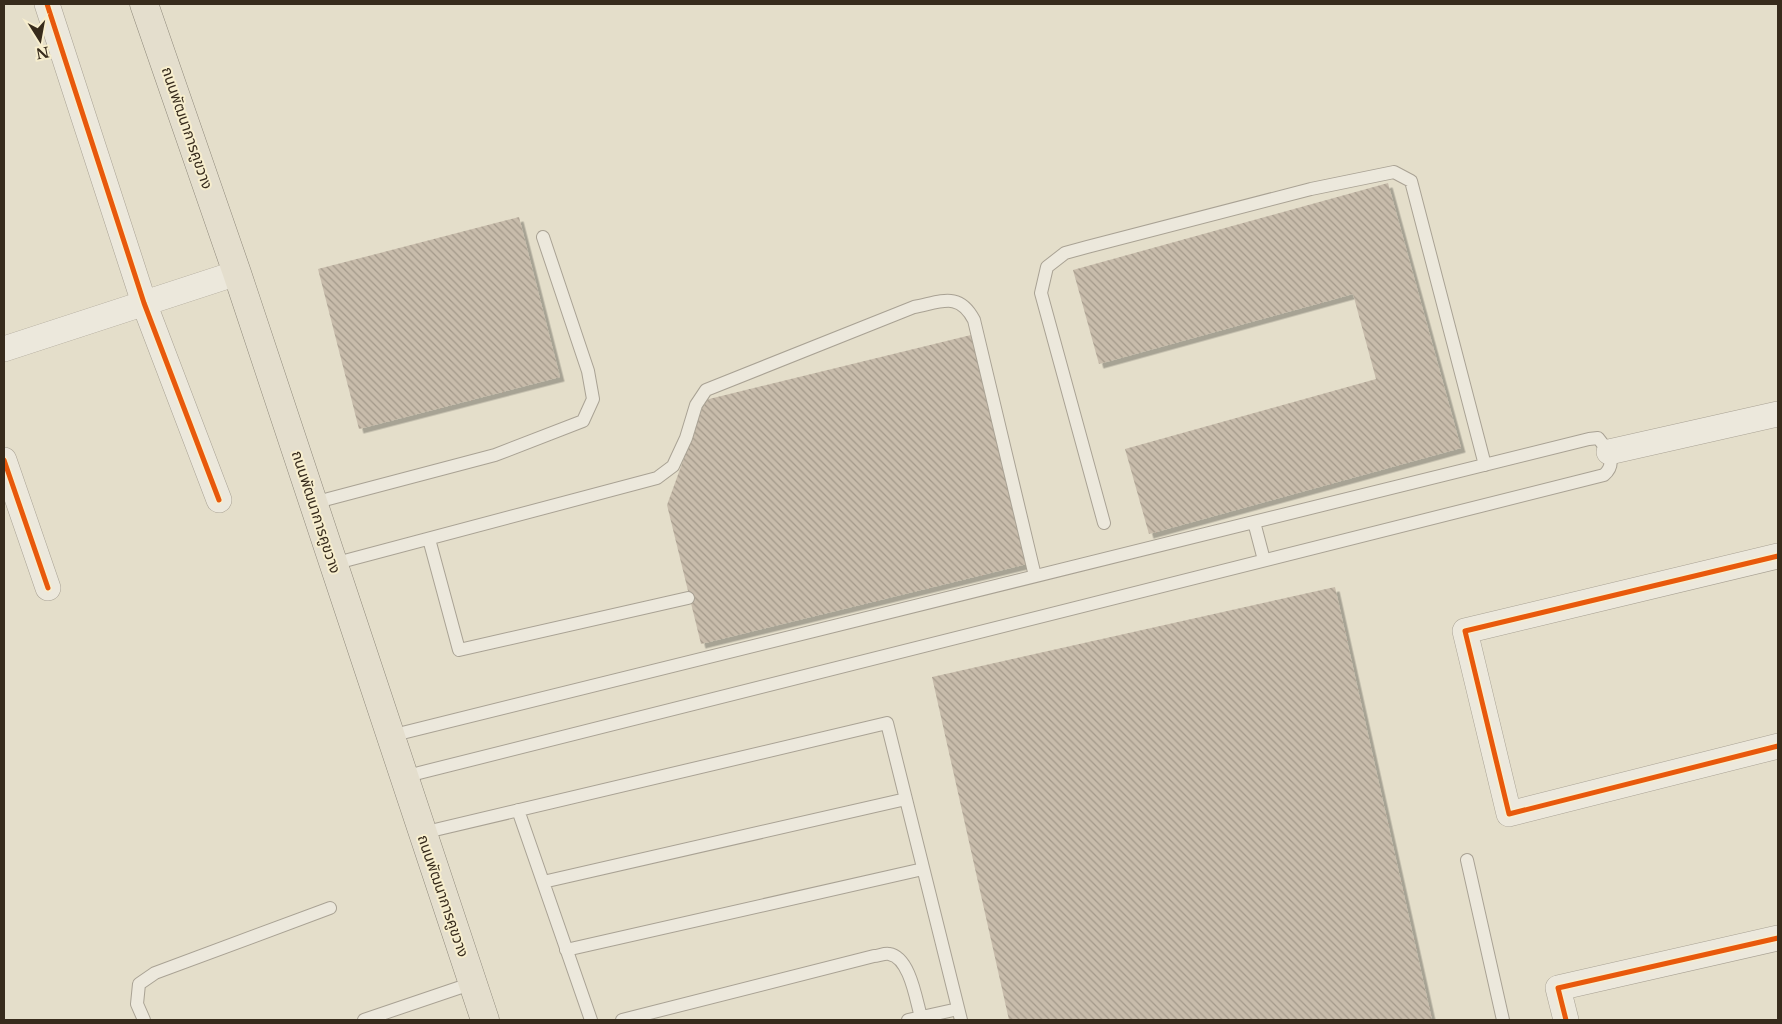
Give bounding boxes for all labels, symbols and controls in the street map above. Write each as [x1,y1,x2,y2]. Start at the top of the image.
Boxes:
north arrow [15,15,65,65]
text: N [34,43,51,63]
street label: ถนนพัฒนาการคูขวาง [158,64,217,191]
street label: ถนนพัฒนาการคูขวาง [288,448,345,576]
street label: ถนนพัฒนาการคูขวาง [414,832,473,959]

